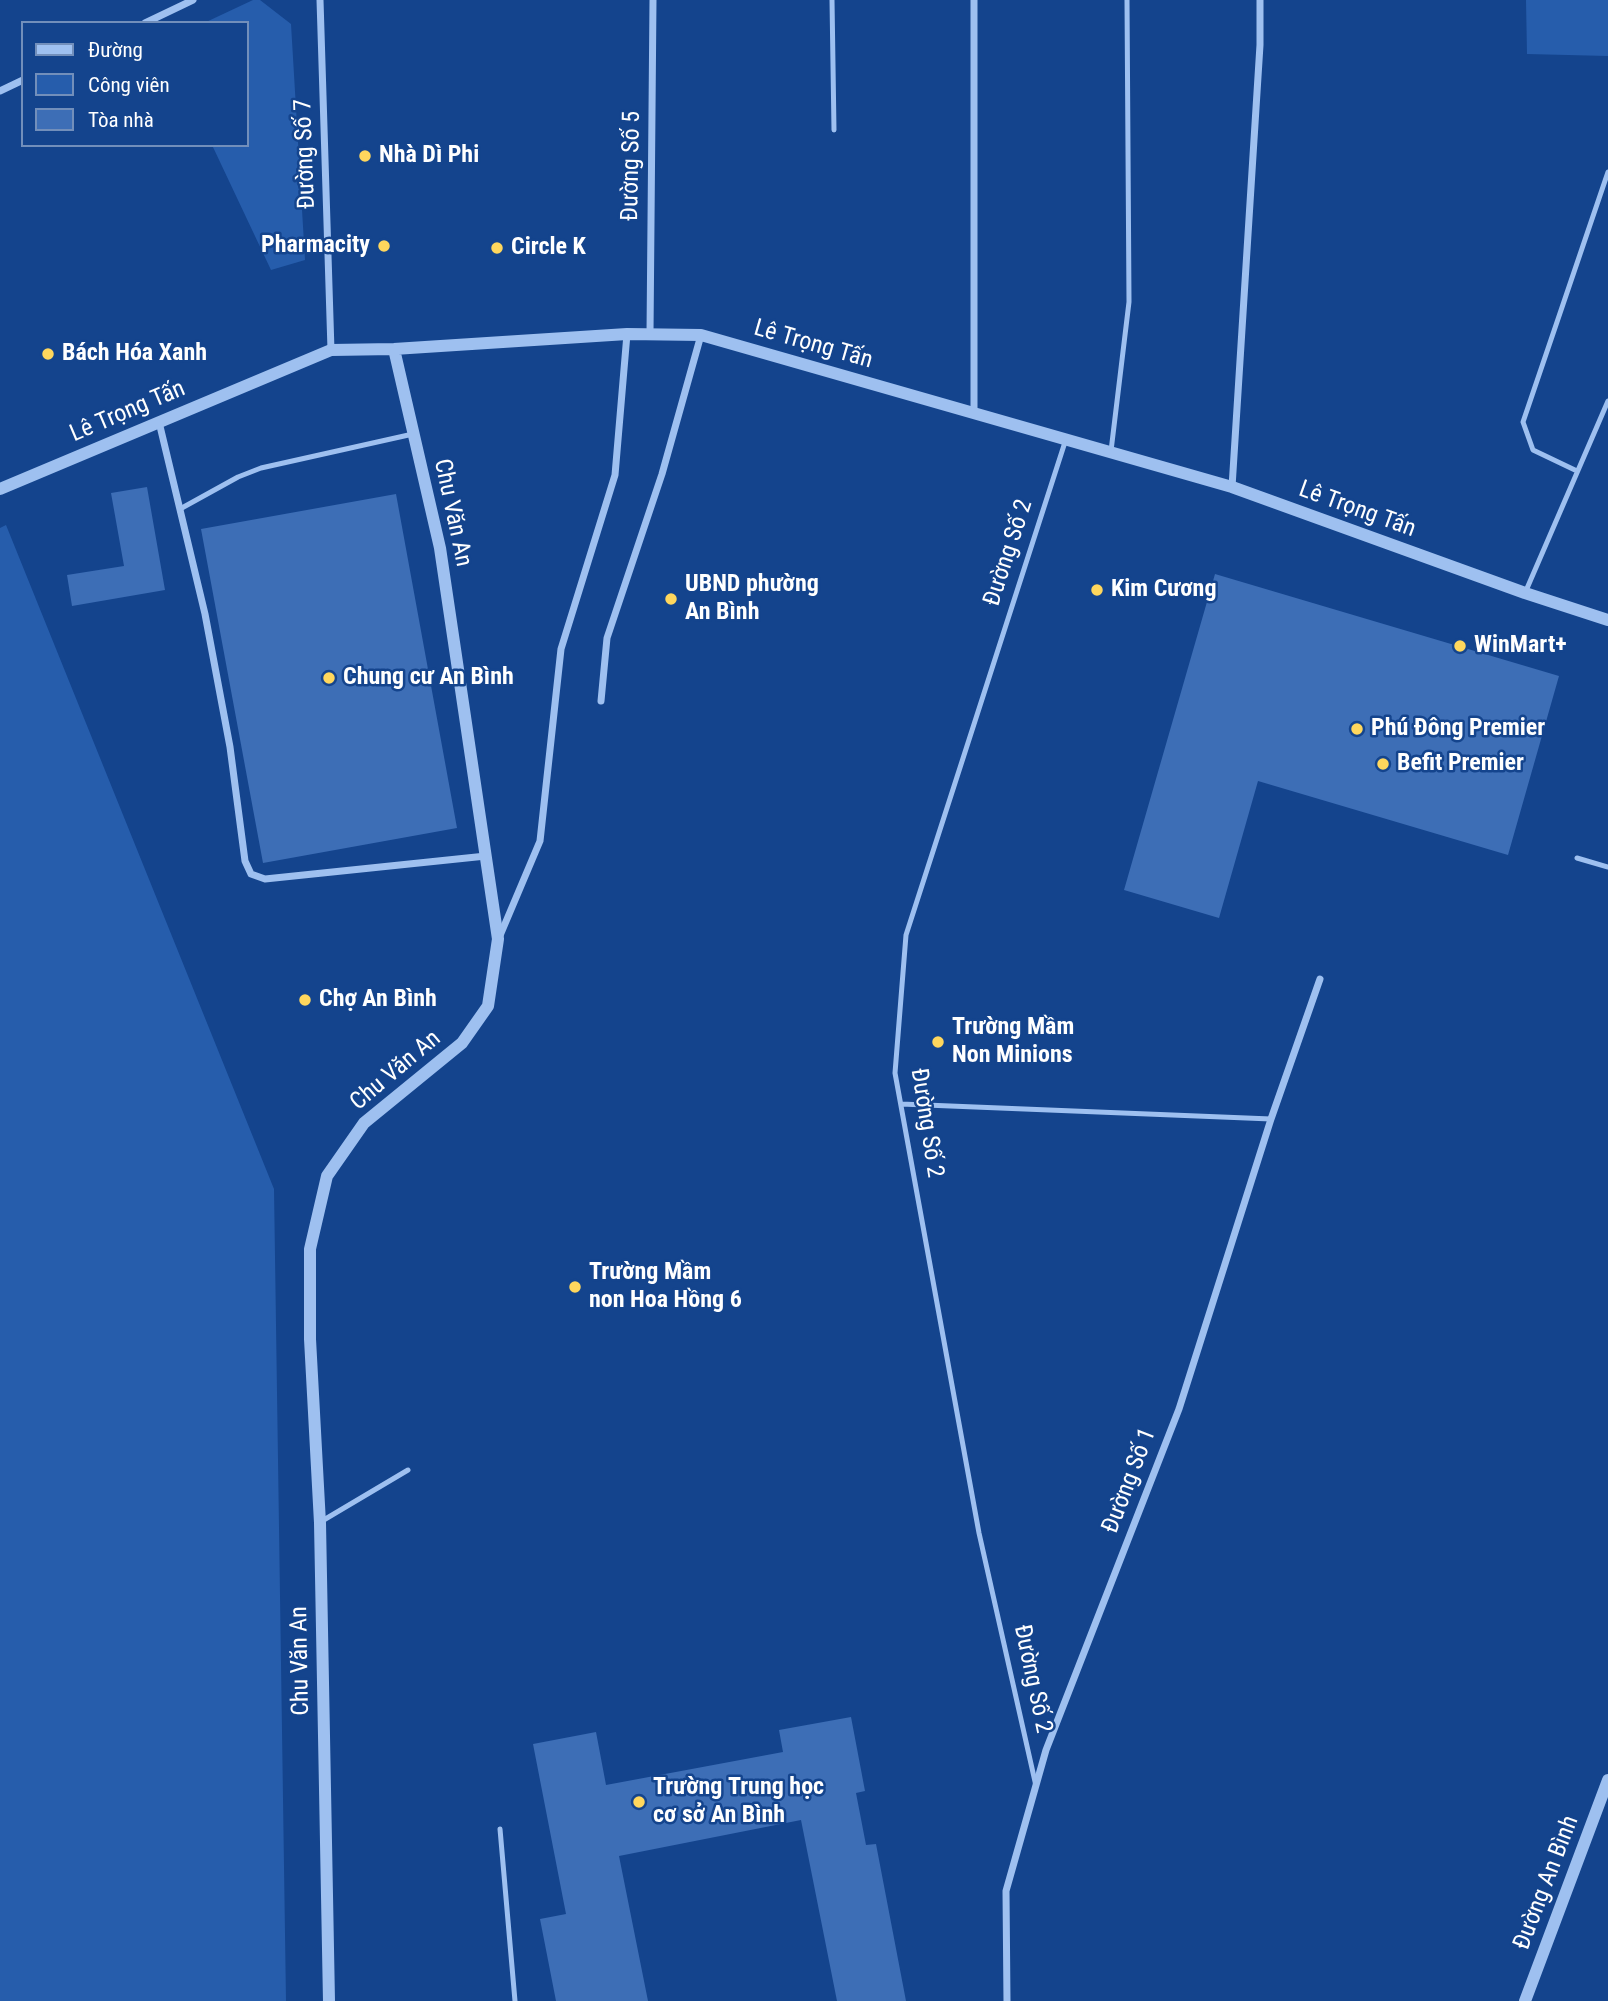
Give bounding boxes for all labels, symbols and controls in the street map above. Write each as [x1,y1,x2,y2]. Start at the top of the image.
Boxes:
legend [21,21,248,147]
text: Đường [88,38,143,62]
text: Công viên [88,73,170,97]
street label: Đường Số 7 [290,98,322,210]
text: Tòa nhà [88,108,154,132]
street label: Đường Số 5 [617,111,647,221]
place label: Nhà Dì Phi [379,142,479,170]
marker: Nhà Dì Phi [357,148,373,164]
place label: Pharmacity [261,232,370,260]
place label: Circle K [511,234,586,262]
marker: Pharmacity [376,238,392,254]
marker: Circle K [489,240,505,256]
street label: Lê Trọng Tấn [750,314,876,376]
place label: Bách Hóa Xanh [62,340,207,368]
marker: Bách Hóa Xanh [40,346,56,362]
street label: Lê Trọng Tấn [66,375,190,449]
street label: Chu Văn An [427,457,477,569]
street label: Lê Trọng Tấn [1295,476,1419,544]
street label: Đường Số 2 [978,496,1040,610]
place label: UBND phường An Bình [685,571,819,627]
place label: Kim Cương [1111,576,1217,604]
marker: Kim Cương [1089,582,1105,598]
marker: UBND phường An Bình [663,591,679,607]
place label: WinMart+ [1474,632,1567,660]
marker: WinMart+ [1452,638,1468,654]
place label: Chung cư An Bình [343,664,514,692]
marker: Chung cư An Bình [321,670,337,686]
place label: Phú Đông Premier [1371,715,1545,743]
marker: Phú Đông Premier [1349,721,1365,737]
place label: Befit Premier [1397,750,1524,778]
marker: Befit Premier [1375,756,1391,772]
place label: Chợ An Bình [319,986,437,1014]
marker: Chợ An Bình [297,992,313,1008]
place label: Trường Mầm Non Minions [952,1014,1074,1070]
street label: Chu Văn An [345,1025,447,1117]
marker: Trường Mầm Non Minions [930,1034,946,1050]
street label: Đường Số 2 [903,1066,949,1180]
place label: Trường Mầm non Hoa Hồng 6 [589,1259,742,1315]
marker: Trường Mầm non Hoa Hồng 6 [567,1279,583,1295]
street label: Đường Số 1 [1097,1424,1163,1538]
street label: Chu Văn An [286,1606,316,1716]
street label: Đường Số 2 [1006,1622,1058,1736]
place label: Trường Trung học cơ sở An Bình [653,1774,824,1830]
marker: Trường Trung học cơ sở An Bình [631,1794,647,1810]
street label: Đường An Bình [1508,1812,1586,1954]

